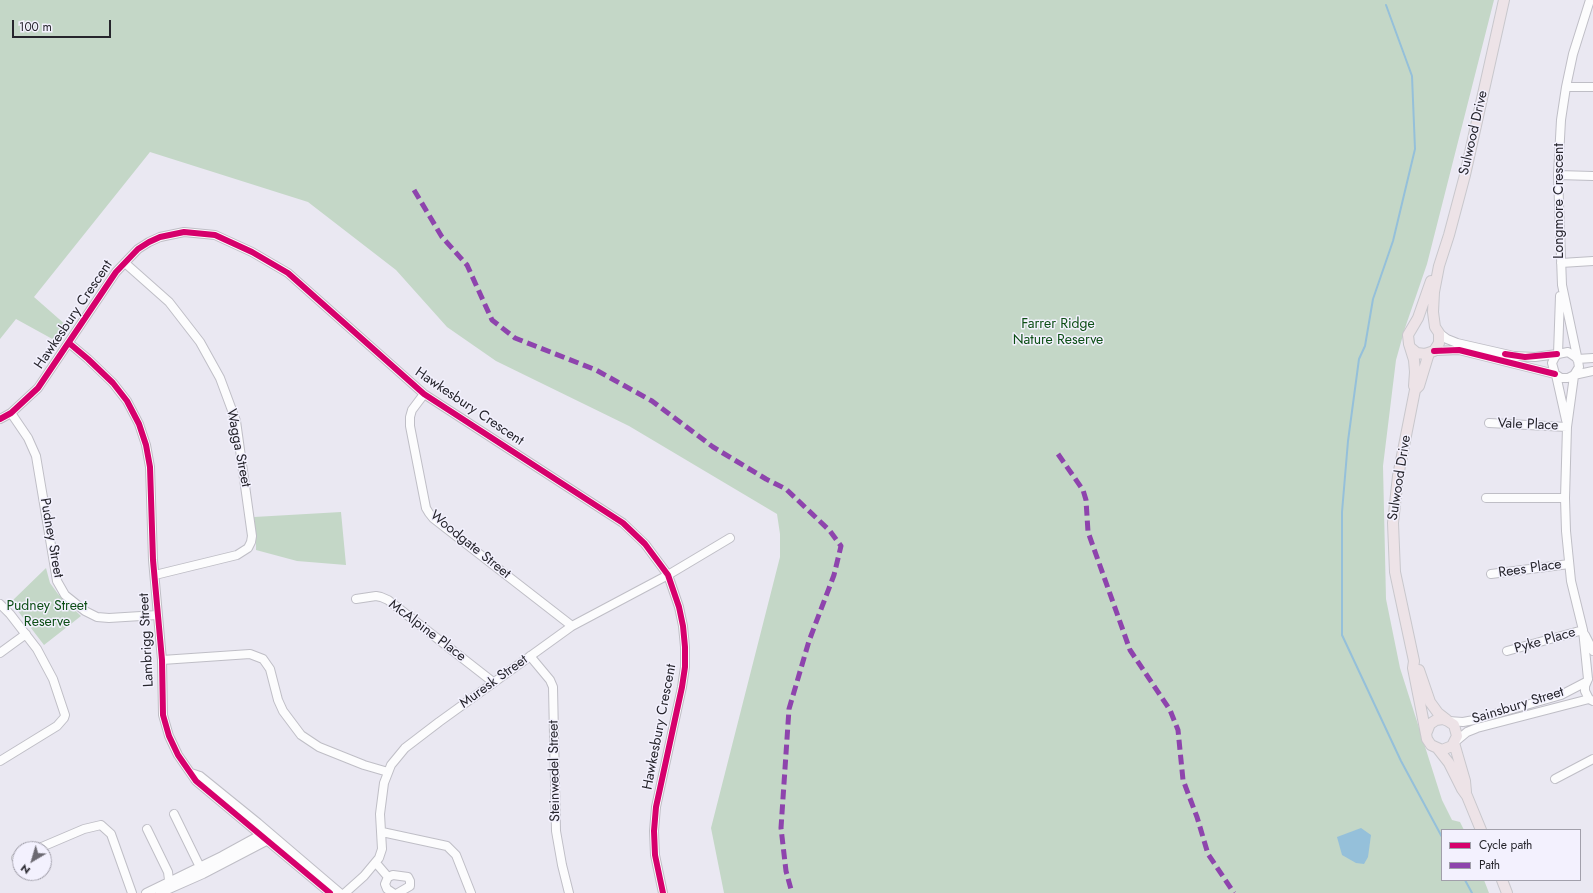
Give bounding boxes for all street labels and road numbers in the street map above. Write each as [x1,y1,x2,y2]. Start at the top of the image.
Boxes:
street label: Sulwood Drive [1456,89,1492,177]
street label: Longmore Crescent [1552,143,1568,259]
street label: Hawkesbury Crescent [31,257,117,373]
street label: Hawkesbury Crescent [411,364,527,450]
street label: Wagga Street [222,407,254,489]
street label: Vale Place [1497,416,1559,434]
street label: Sulwood Drive [1385,434,1415,522]
street label: Pudney Street [36,497,66,579]
street label: Woodgate Street [426,507,514,583]
street label: Rees Place [1497,556,1563,582]
street label: Lambrigg Street [136,593,158,687]
street label: McAlpine Place [385,596,469,666]
street label: Pyke Place [1513,624,1577,658]
street label: Muresk Street [457,652,531,712]
street label: Hawkesbury Crescent [640,663,680,791]
street label: Sainsbury Street [1470,684,1566,728]
street label: Steinwedel Street [546,720,564,822]

